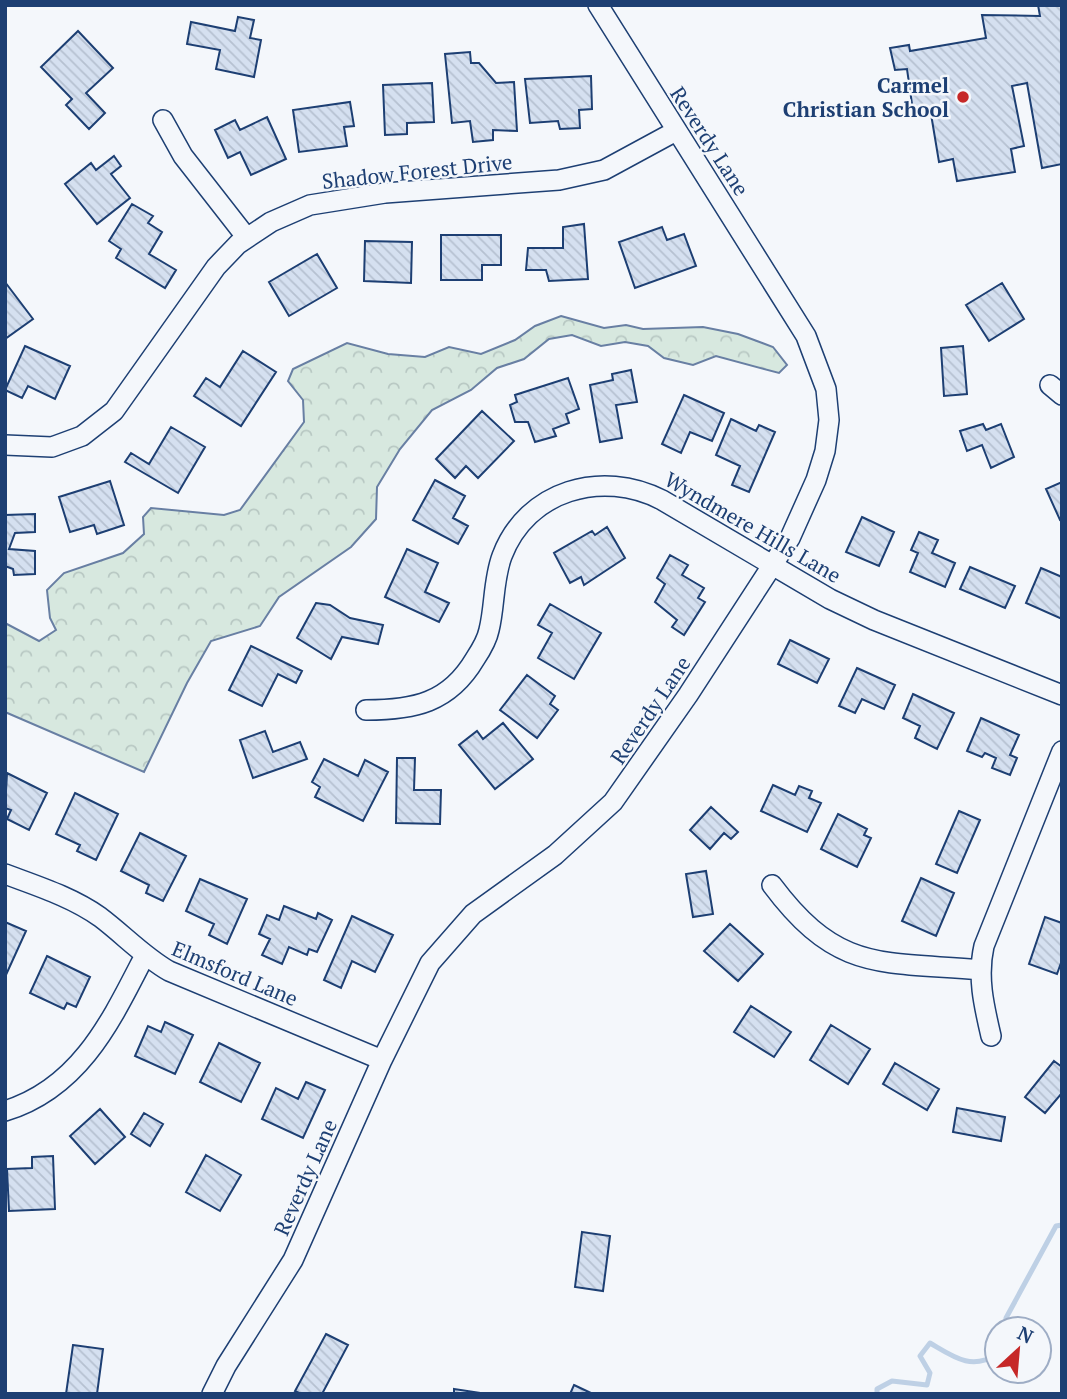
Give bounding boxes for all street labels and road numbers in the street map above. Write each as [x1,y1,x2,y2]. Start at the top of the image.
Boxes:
street label: Reverdy Lane [664,81,756,201]
street label: Shadow Forest Drive [320,147,514,195]
street label: Wyndmere Hills Lane [660,465,846,589]
street label: Reverdy Lane [604,651,696,769]
street label: Elmsford Lane [168,934,302,1012]
street label: Reverdy Lane [267,1114,343,1240]

